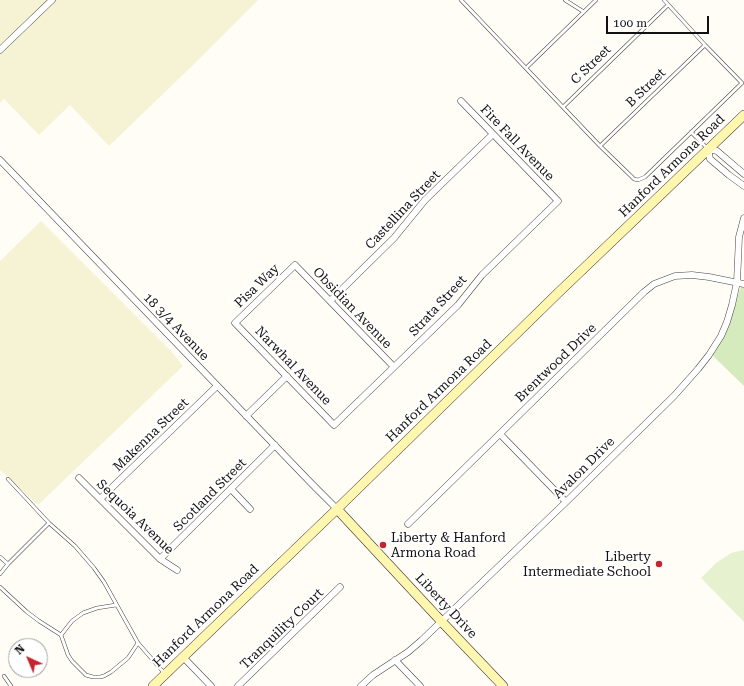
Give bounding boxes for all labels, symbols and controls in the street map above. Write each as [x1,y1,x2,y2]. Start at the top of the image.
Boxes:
scale bar [608,8,711,34]
text: 100 m [613,16,647,30]
street label: C Street [568,42,614,88]
street label: B Street [623,65,669,111]
street label: Fire Fall Avenue [477,102,557,184]
street label: Hanford Armona Road [616,111,728,221]
street label: Castellina Street [362,167,444,253]
street label: Pisa Way [231,261,283,311]
street label: Obsidian Avenue [309,264,395,352]
street label: Strata Street [406,272,470,340]
street label: 18 3/4 Avenue [140,290,212,364]
street label: Brentwood Drive [512,320,600,406]
street label: Narwhal Avenue [252,324,334,408]
street label: Hanford Armona Road [383,336,495,446]
street label: Makenna Street [110,395,192,475]
street label: Avalon Drive [550,434,618,502]
street label: Scotland Street [170,455,250,535]
street label: Sequoia Avenue [93,476,177,558]
place label: Liberty & Hanford Armona Road [391,530,506,561]
marker: Liberty & Hanford Armona Road [378,540,388,550]
place label: Liberty Intermediate School [523,549,651,580]
marker: Liberty Intermediate School [654,559,664,569]
street label: Hanford Armona Road [150,561,262,671]
street label: Liberty Drive [412,570,480,642]
street label: Tranquility Court [237,585,327,673]
north arrow [8,638,48,678]
text: N [12,642,28,657]

